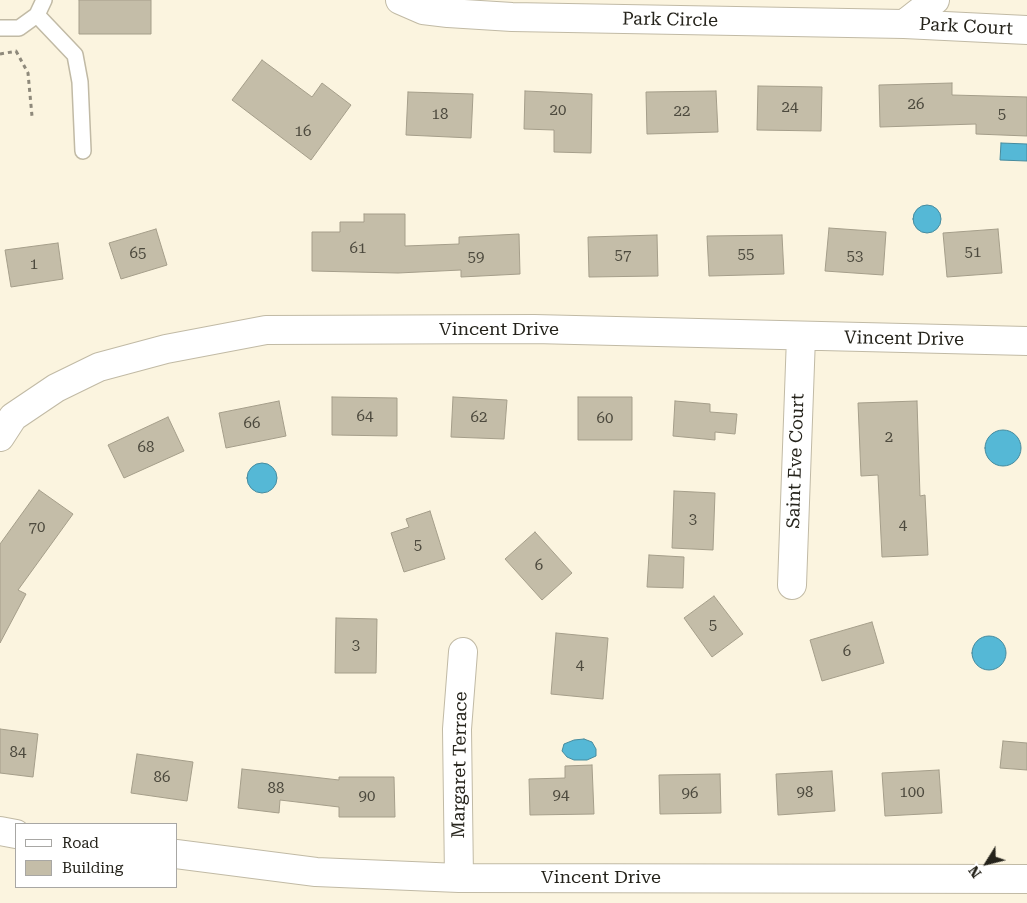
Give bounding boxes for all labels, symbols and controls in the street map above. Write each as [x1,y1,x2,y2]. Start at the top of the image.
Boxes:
street label: Park Circle [622,8,718,32]
street label: Park Court [919,14,1013,40]
house number: 26 [908,96,924,114]
house number: 24 [782,99,798,117]
house number: 20 [550,102,566,120]
house number: 22 [674,103,690,121]
house number: 18 [432,106,448,124]
house number: 5 [998,106,1006,124]
house number: 16 [295,123,311,141]
house number: 61 [350,240,366,258]
house number: 51 [965,244,981,262]
house number: 65 [130,245,146,263]
house number: 55 [738,246,754,264]
house number: 57 [615,247,631,265]
house number: 53 [847,248,863,266]
house number: 59 [468,249,484,267]
house number: 1 [30,256,38,274]
street label: Vincent Drive [439,319,559,341]
street label: Vincent Drive [844,327,964,351]
street label: Saint Eve Court [783,393,809,529]
house number: 64 [357,408,373,426]
house number: 62 [471,409,487,427]
house number: 60 [597,410,613,428]
house number: 66 [244,415,260,433]
house number: 2 [885,429,893,447]
house number: 68 [138,439,154,457]
house number: 3 [689,511,697,529]
house number: 4 [899,517,907,535]
house number: 70 [29,519,45,537]
house number: 5 [414,537,422,555]
house number: 6 [535,557,543,575]
house number: 5 [709,617,717,635]
house number: 3 [352,637,360,655]
house number: 6 [843,643,851,661]
house number: 4 [576,657,584,675]
street label: Margaret Terrace [448,691,472,839]
house number: 84 [10,744,26,762]
house number: 86 [154,769,170,787]
house number: 88 [268,780,284,798]
house number: 98 [797,784,813,802]
house number: 100 [899,784,925,802]
house number: 96 [682,785,698,803]
house number: 94 [553,787,569,805]
house number: 90 [359,788,375,806]
legend [15,823,178,888]
text: Road [62,834,99,852]
north arrow [962,838,1012,888]
text: Building [62,859,123,877]
text: N [965,863,985,881]
street label: Vincent Drive [541,867,661,889]

